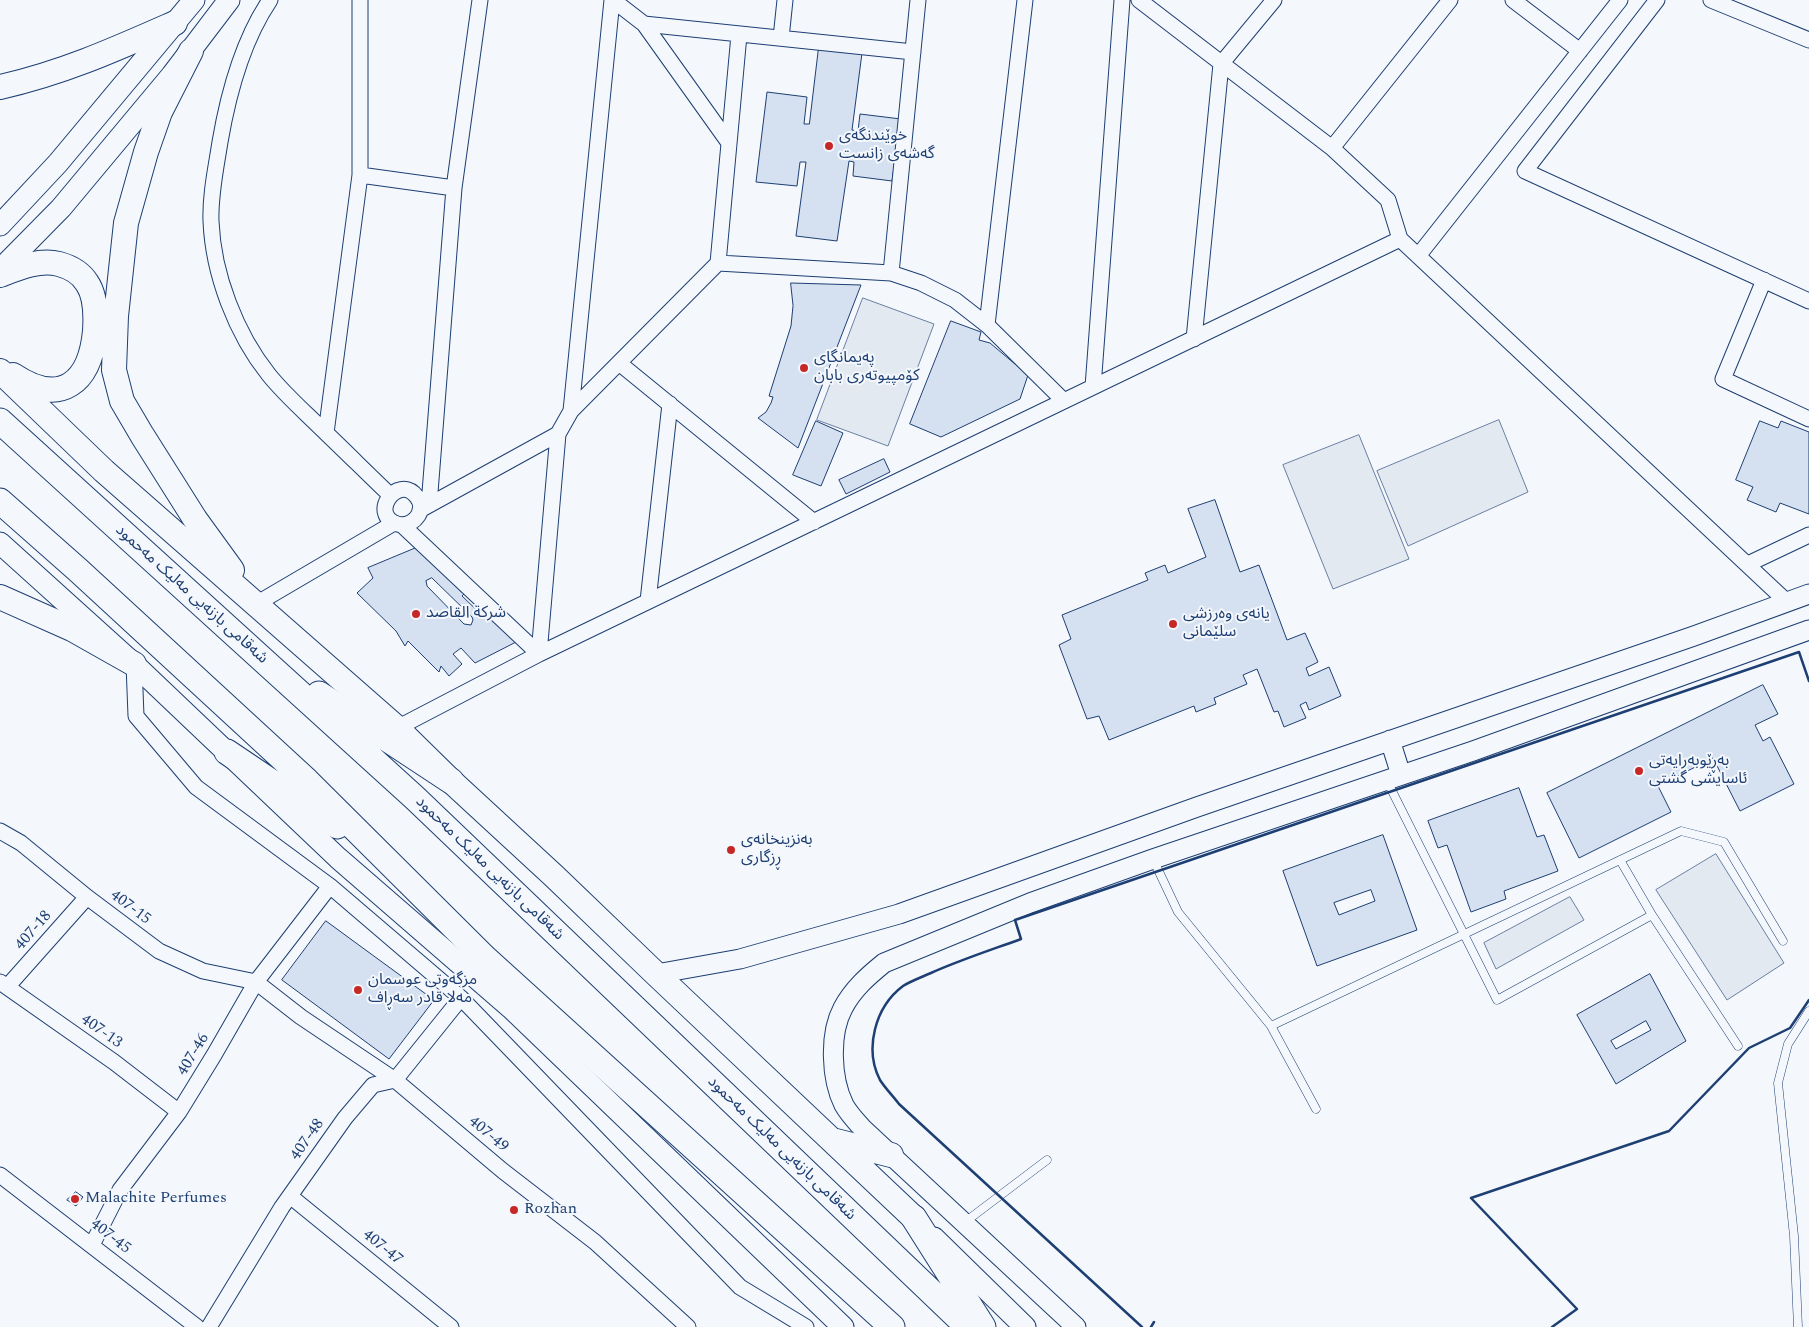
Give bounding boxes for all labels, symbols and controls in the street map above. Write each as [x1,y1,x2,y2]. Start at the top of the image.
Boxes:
place label: خوێندنگەی گەشەی زانست [839,127,935,165]
marker: خوێندنگەی گەشەی زانست [823,140,835,152]
place label: پەیمانگای کۆمپیوتەری بابان [814,349,920,387]
marker: پەیمانگای کۆمپیوتەری بابان [798,362,810,374]
street label: شەقامی بازنەیی مەلیک مەحمود [111,521,271,669]
place label: شركة القاصد [426,604,506,624]
place label: یانەی وەرزشی سلێمانی [1183,605,1270,643]
marker: شركة القاصد [410,608,422,620]
marker: یانەی وەرزشی سلێمانی [1167,618,1179,630]
place label: بەڕێوبەرایەتی ئاسایشی گشتی [1649,752,1747,790]
marker: بەڕێوبەرایەتی ئاسایشی گشتی [1633,765,1645,777]
street label: شەقامی بازنەیی مەلیک مەحمود [411,793,567,945]
place label: بەنزینخانەی ڕزگاری [741,831,813,869]
marker: بەنزینخانەی ڕزگاری [725,844,737,856]
street label: 407-15 [106,886,154,930]
street label: 407-18 [12,907,56,955]
place label: مزگەوتی عوسمان مەلا قادر سەڕاف [368,971,477,1009]
marker: مزگەوتی عوسمان مەلا قادر سەڕاف [352,984,364,996]
street label: 407-13 [77,1011,125,1053]
street label: 407-46 [174,1030,214,1080]
street label: شەقامی بازنەیی مەلیک مەحمود [703,1073,859,1225]
street label: 407-49 [464,1113,512,1157]
street label: 407-48 [287,1116,329,1164]
place label: Malachite Perfumes [85,1189,227,1209]
marker: Malachite Perfumes [69,1193,81,1205]
place label: Rozhan [524,1200,577,1220]
marker: Rozhan [508,1204,520,1216]
street label: 407-45 [86,1215,134,1259]
street label: 407-47 [358,1226,406,1270]

